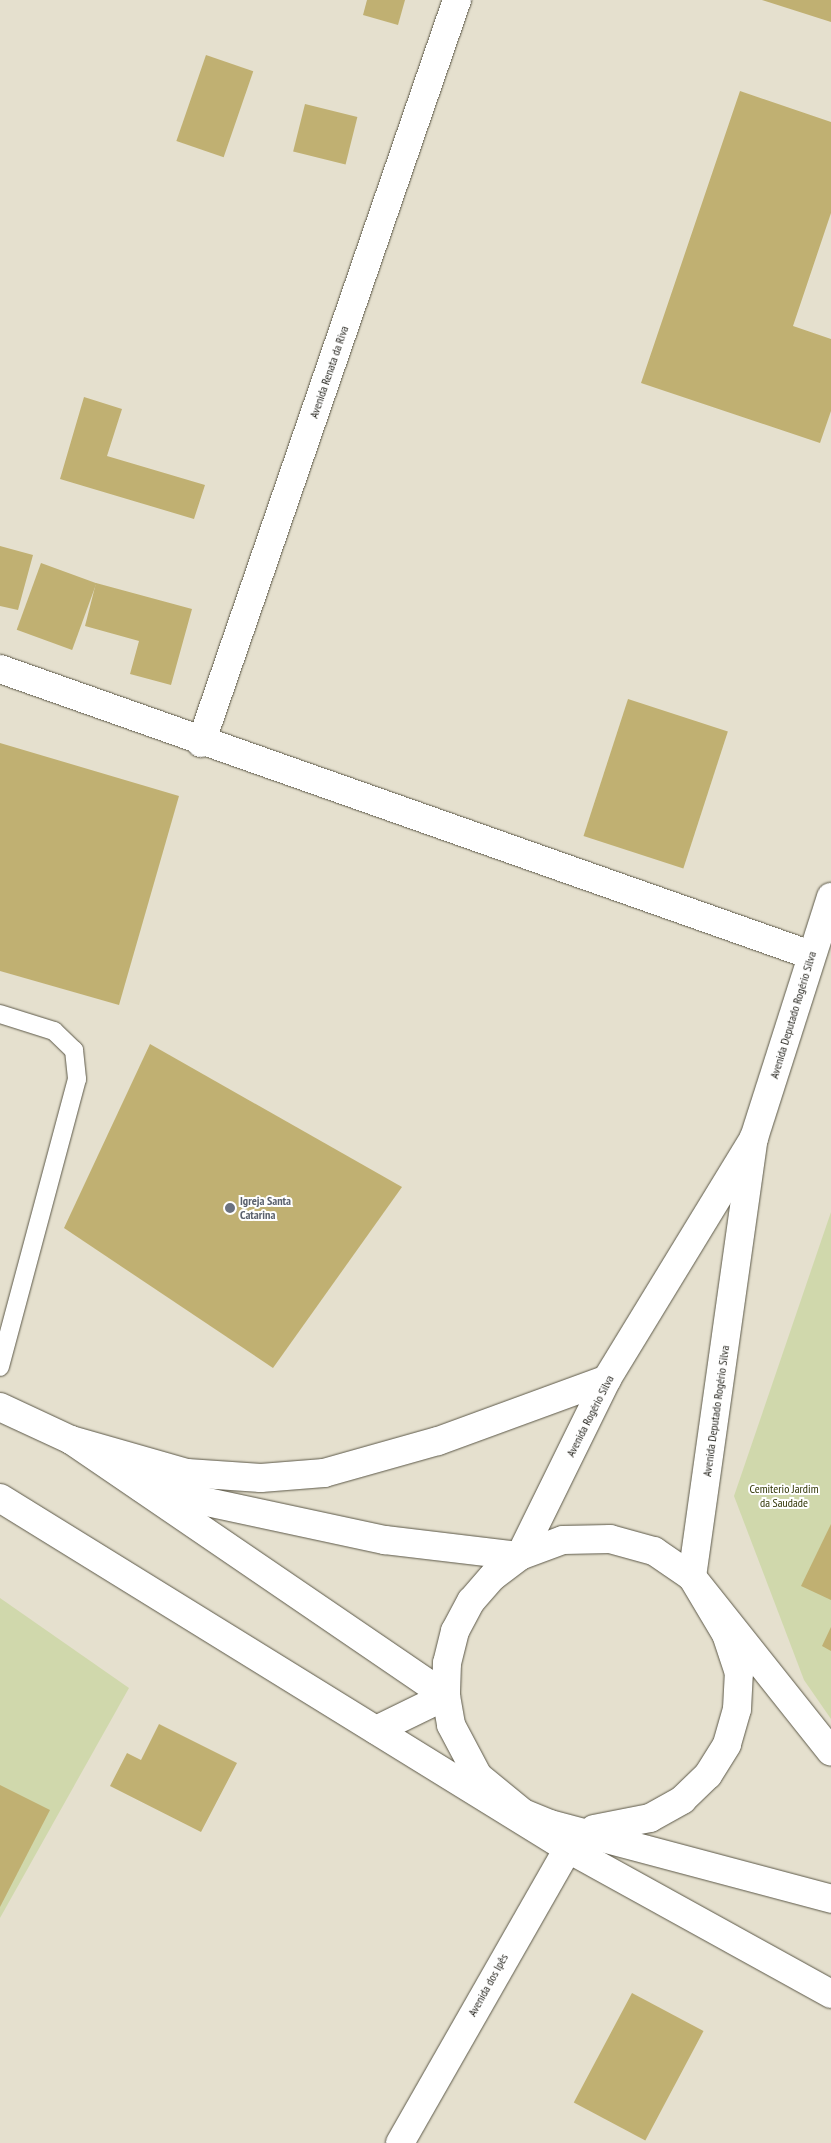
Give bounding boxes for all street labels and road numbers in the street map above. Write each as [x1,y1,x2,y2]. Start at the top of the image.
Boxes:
street label: Avenida Renata da Riva [306,324,352,420]
street label: Avenida Deputado Rogério Silva [767,950,819,1080]
street label: Avenida Deputado Rogério Silva [700,1345,732,1477]
street label: Avenida Rogério Silva [563,1373,617,1459]
street label: Avenida dos Ipês [465,1951,511,2019]

